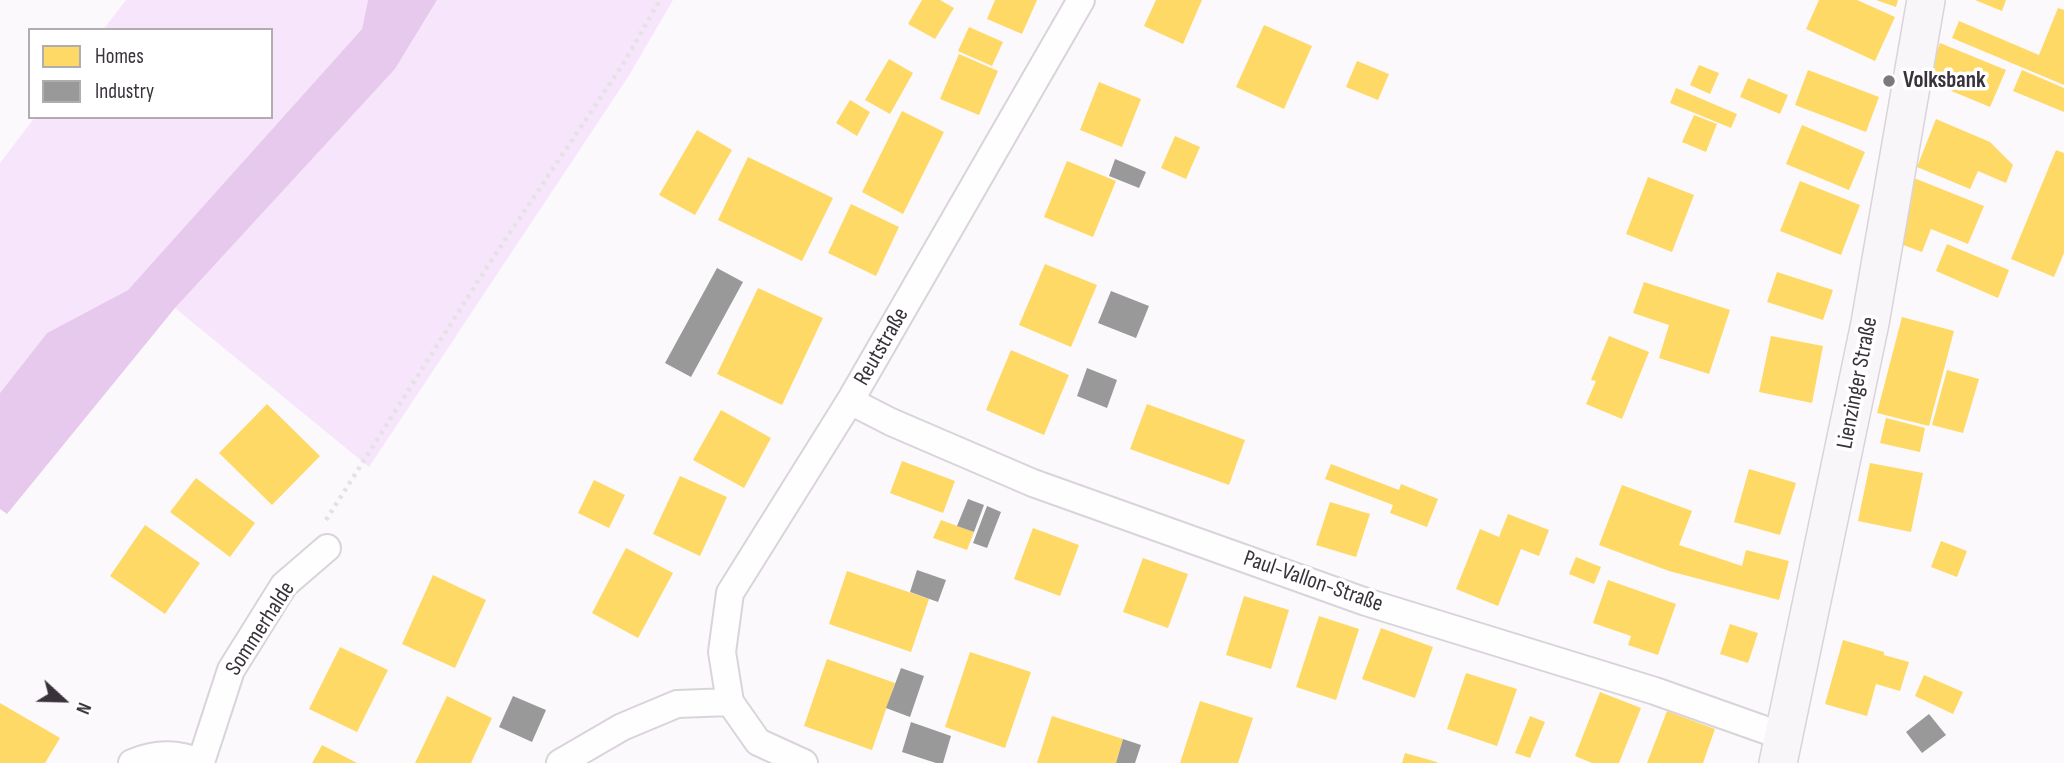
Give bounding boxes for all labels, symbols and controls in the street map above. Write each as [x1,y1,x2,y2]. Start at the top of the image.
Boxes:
legend [28,28,273,119]
text: Homes [95,44,144,69]
place label: Volksbank [1903,67,1986,95]
marker: Volksbank [1881,73,1897,89]
text: Industry [95,79,154,104]
street label: Reutstraße [849,303,915,391]
street label: Lienzinger Straße [1832,315,1884,451]
street label: Paul-Vallon-Straße [1240,545,1386,619]
street label: Sommerhalde [220,577,302,681]
north arrow [28,665,98,735]
text: N [70,699,95,717]

